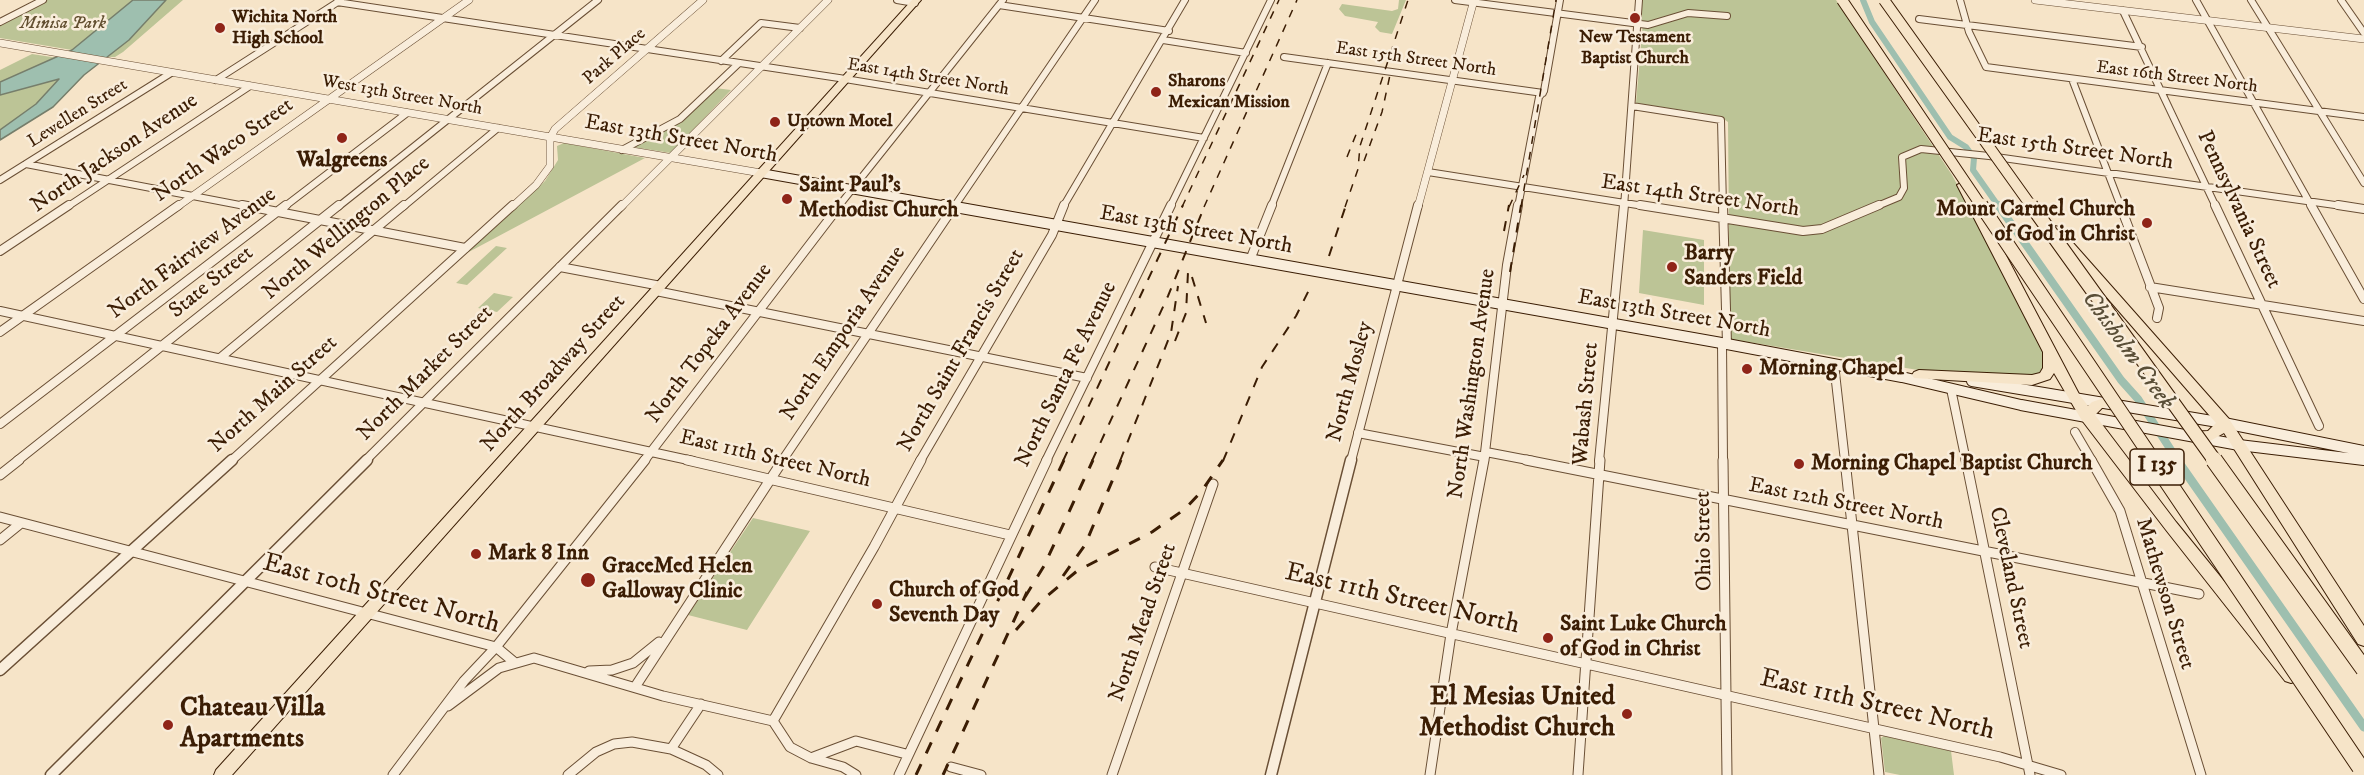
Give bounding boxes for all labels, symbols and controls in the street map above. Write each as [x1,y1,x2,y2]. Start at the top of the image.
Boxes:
place label: Wichita North High School [232,7,337,50]
marker: New Testament Baptist Church [1628,11,1642,25]
park label: Minisa Park [20,13,106,35]
marker: Wichita North High School [213,21,227,35]
street label: Park Place [579,24,651,90]
place label: New Testament Baptist Church [1579,27,1691,70]
street label: East 15th Street North [1334,38,1498,82]
street label: East 14th Street North [846,55,1010,101]
street label: East 16th Street North [2095,57,2259,99]
street label: West 13th Street North [320,71,484,121]
place label: Sharons Mexican Mission [1168,71,1290,113]
street label: Lewellen Street [24,75,132,153]
marker: Sharons Mexican Mission [1149,85,1163,99]
street label: North Jackson Avenue [27,88,203,220]
street label: North Waco Street [149,93,299,209]
street label: East 13th Street North [583,110,779,170]
place label: Uptown Motel [787,111,892,133]
marker: Uptown Motel [768,115,782,129]
street label: East 15th Street North [1975,123,2175,177]
street label: Pennsylvania Street [2190,127,2286,293]
marker: Walgreens [335,131,349,145]
place label: Walgreens [297,148,387,174]
street label: North Wellington Place [258,151,436,307]
street label: East 14th Street North [1599,170,1801,224]
place label: Saint Paul's Methodist Church [799,173,959,224]
street label: North Fairview Avenue [104,182,282,326]
marker: Saint Paul's Methodist Church [780,192,794,206]
place label: Mount Carmel Church of God in Christ [1936,197,2135,248]
street label: East 13th Street North [1098,201,1294,261]
marker: Mount Carmel Church of God in Christ [2140,216,2154,230]
street label: State Street [165,241,259,325]
place label: Barry Sanders Field [1684,241,1802,292]
street label: North Emporia Avenue [776,242,912,426]
street label: North Saint Francis Street [893,245,1031,457]
street label: North Topeka Avenue [641,259,779,429]
marker: Barry Sanders Field [1665,260,1679,274]
street label: North Washington Avenue [1444,267,1502,501]
street label: North Santa Fe Avenue [1011,278,1123,472]
street label: East 13th Street North [1576,285,1772,345]
water label: Chisholm Creek [2074,286,2180,416]
street label: North Broadway Street [476,290,632,458]
street label: North Market Street [353,301,499,447]
street label: North Mosley [1322,319,1380,445]
street label: North Main Street [205,331,343,459]
street label: Wabash Street [1568,341,1606,467]
place label: Morning Chapel [1759,356,1904,382]
marker: Morning Chapel [1740,362,1754,376]
street label: East 11th Street North [677,425,873,495]
road number: I 135 [2130,449,2184,485]
place label: Morning Chapel Baptist Church [1811,451,2093,477]
marker: Morning Chapel Baptist Church [1792,457,1806,471]
street label: East 12th Street North [1746,473,1946,537]
street label: Ohio Street [1691,491,1719,591]
street label: Cleveland Street [1982,505,2038,651]
street label: Mathewson Street [2128,515,2200,673]
street label: North Mead Street [1105,540,1183,706]
place label: Mark 8 Inn [488,541,589,567]
marker: Mark 8 Inn [469,547,483,561]
street label: East 10th Street North [259,548,503,642]
place label: GraceMed Helen Galloway Clinic [602,554,752,606]
street label: East 11th Street North [1282,557,1522,643]
marker: GraceMed Helen Galloway Clinic [579,571,597,589]
place label: Church of God Seventh Day [889,578,1019,630]
marker: Church of God Seventh Day [870,597,884,611]
place label: Saint Luke Church of God in Christ [1560,612,1726,664]
marker: Saint Luke Church of God in Christ [1541,631,1555,645]
street label: East 11th Street North [1757,663,1997,749]
place label: El Mesias United Methodist Church [1419,682,1615,745]
place label: Chateau Villa Apartments [180,693,325,756]
marker: El Mesias United Methodist Church [1620,707,1634,721]
marker: Chateau Villa Apartments [161,718,175,732]

